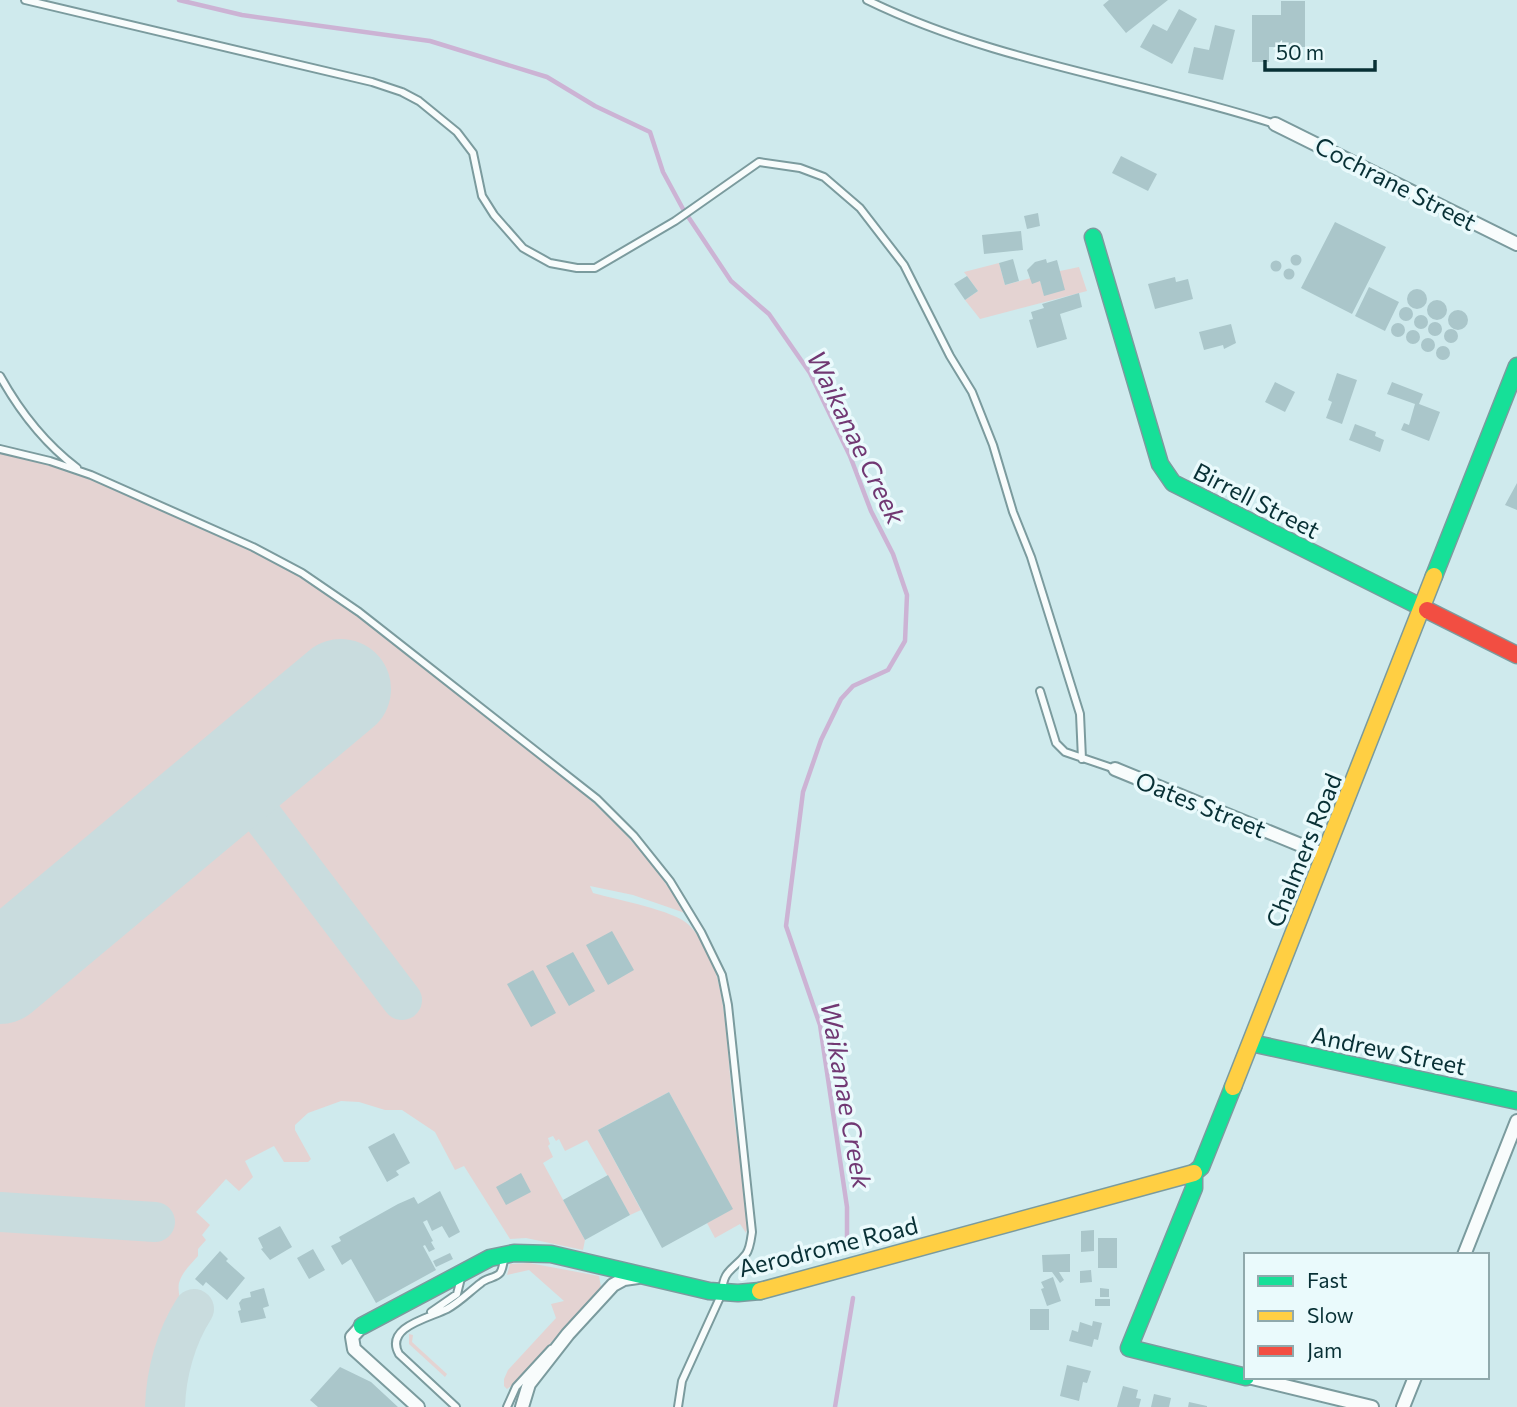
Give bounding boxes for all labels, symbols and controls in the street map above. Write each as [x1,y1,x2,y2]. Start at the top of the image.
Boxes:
scale bar [1265,28,1375,72]
text: 50 m [1276,39,1324,64]
street label: Cochrane Street [1310,130,1482,236]
water label: Waikanae Creek [802,345,913,530]
street label: Birrell Street [1189,456,1325,544]
street label: Oates Street [1132,765,1270,843]
street label: Chalmers Road [1259,769,1347,931]
water label: Waikanae Creek [815,999,879,1192]
street label: Andrew Street [1309,1019,1469,1081]
street label: Aerodrome Road [735,1210,921,1282]
legend [1244,1253,1489,1379]
text: Fast [1307,1267,1348,1292]
text: Slow [1307,1302,1354,1327]
text: Jam [1307,1337,1342,1362]

